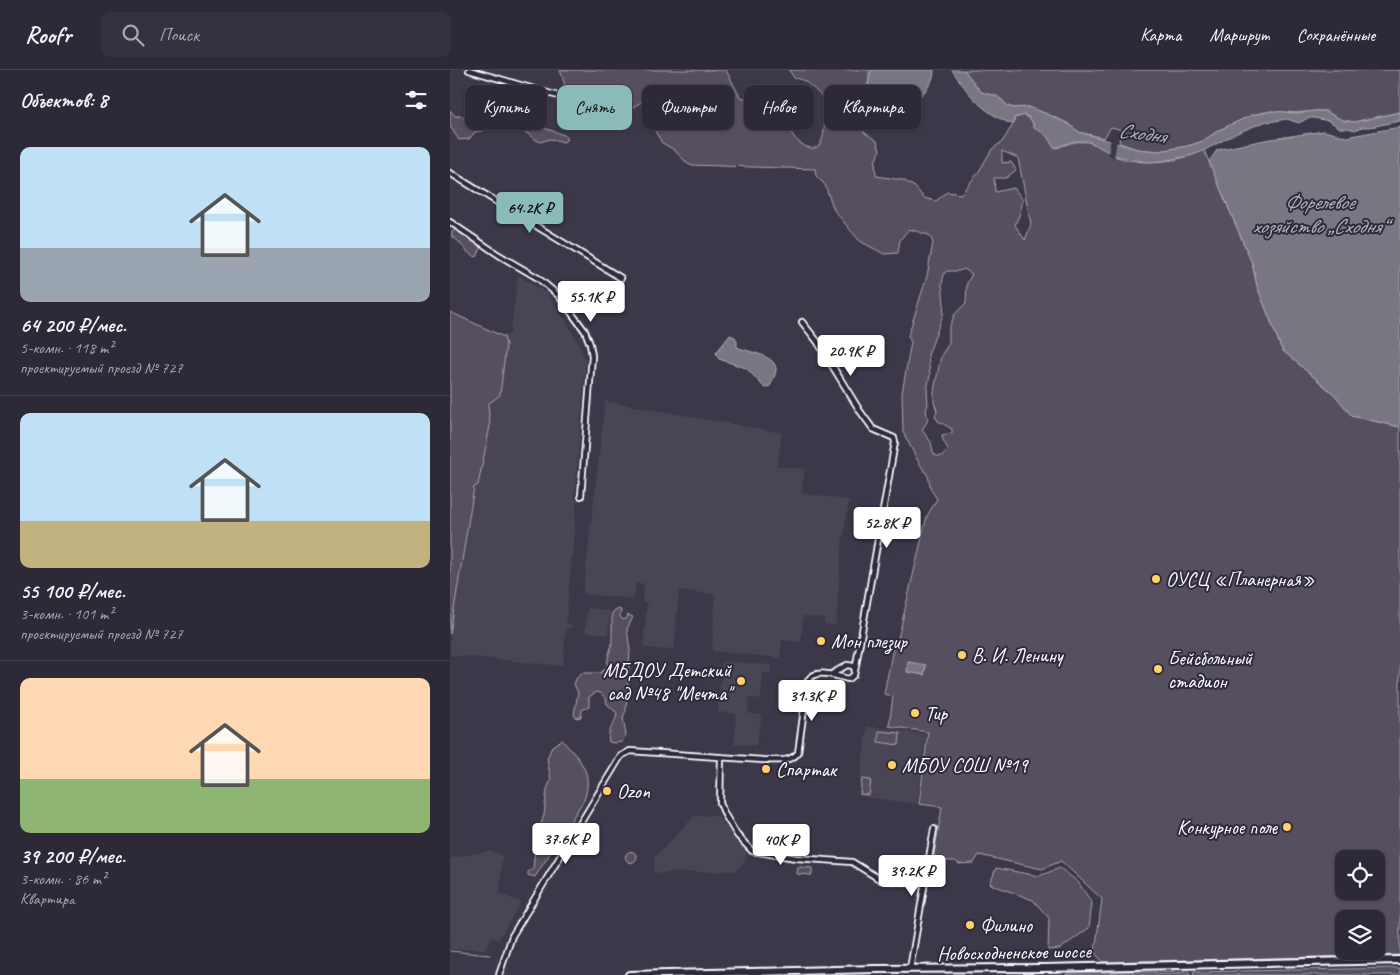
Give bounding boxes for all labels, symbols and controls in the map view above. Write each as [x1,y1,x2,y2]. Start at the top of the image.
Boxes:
search box [101,12,451,57]
text: Roofr [25,20,71,50]
icon: search [119,21,147,49]
text: Поиск [159,23,199,47]
text: Карта [1140,24,1181,46]
text: Маршрут [1209,24,1269,46]
text: Сохранённые [1297,24,1375,46]
chip: Купить [465,85,547,130]
chip: Снять [557,85,632,130]
chip: Фильтры [642,85,734,130]
chip: Новое [744,85,814,130]
chip: Квартира [824,85,921,130]
icon: filters [402,86,430,114]
text: Объектов: 8 [20,87,108,113]
water label: Сходня [1117,117,1171,150]
icon: home [180,180,270,270]
water label: Форелевое хозяйство „Сходня“ [1252,189,1394,239]
pin: 64.2K ₽ [484,191,576,234]
text: 64.2K ₽ [507,198,553,218]
pin: 55.1K ₽ [545,280,637,323]
text: 55.1K ₽ [569,287,613,307]
text: 64 200 ₽/мес. [20,312,126,338]
pin: 20.9K ₽ [805,334,897,377]
text: 5-комн. · 118 m² [20,338,113,358]
text: 20.9K ₽ [829,341,873,361]
text: проектируемый проезд № 727 [20,358,183,378]
icon: home [180,445,270,535]
pin: 52.8K ₽ [841,506,933,549]
text: 52.8K ₽ [865,513,909,533]
place label: ОУСЦ «Планерная» [1166,567,1315,592]
marker: ОУСЦ «Планерная» [1150,573,1162,585]
text: 55 100 ₽/мес. [20,578,125,604]
text: 3-комн. · 101 m² [20,604,113,624]
text: проектируемый проезд № 727 [20,624,183,644]
place label: Мон плезир [831,629,908,655]
marker: Мон плезир [815,635,827,647]
place label: В. И. Ленину [972,643,1065,668]
place label: Бейсбольный стадион [1168,646,1254,694]
marker: В. И. Ленину [956,649,968,661]
place label: МБДОУ Детский сад №48 "Мечта" [603,658,735,706]
marker: Бейсбольный стадион [1152,663,1164,675]
marker: МБДОУ Детский сад №48 "Мечта" [735,675,747,687]
pin: 31.3K ₽ [766,680,858,722]
text: 31.3K ₽ [789,686,835,706]
place label: Тир [925,701,949,726]
marker: Тир [909,707,921,719]
icon: home [180,710,270,800]
place label: МБОУ СОШ №19 [902,753,1029,778]
place label: Спартак [776,757,838,782]
marker: МБОУ СОШ №19 [886,759,898,771]
marker: Спартак [760,763,772,775]
place label: Ozon [617,779,651,804]
marker: Ozon [601,785,613,797]
place label: Конкурное поле [1177,815,1278,840]
marker: Конкурное поле [1281,821,1293,833]
pin: 37.6K ₽ [520,822,612,865]
pin: 40K ₽ [746,824,816,866]
text: 37.6K ₽ [543,829,589,849]
text: 40K ₽ [764,830,798,850]
text: 39 200 ₽/мес. [20,843,125,869]
map controls [1335,850,1385,960]
button: locate [1335,850,1385,900]
pin: 39.2K ₽ [866,854,958,897]
text: 39.2K ₽ [890,861,934,881]
text: 3-комн. · 86 m² [20,869,106,889]
text: Квартира [20,889,75,909]
button: layers [1335,910,1385,960]
place label: Филино [980,913,1033,938]
marker: Филино [964,919,976,931]
street label: Новосходненское шоссе [937,939,1093,966]

